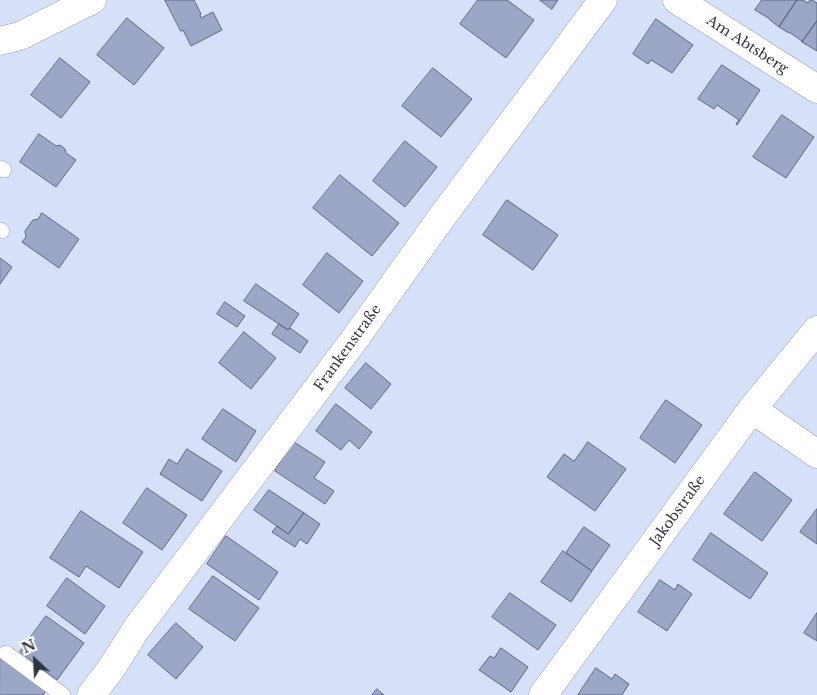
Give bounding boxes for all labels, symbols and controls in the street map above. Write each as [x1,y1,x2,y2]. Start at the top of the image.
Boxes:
street label: Am Abtsberg [703,12,791,78]
street label: Frankenstraße [311,301,385,395]
street label: Jakobstraße [647,473,709,549]
north arrow [10,635,60,685]
text: N [19,635,38,657]

